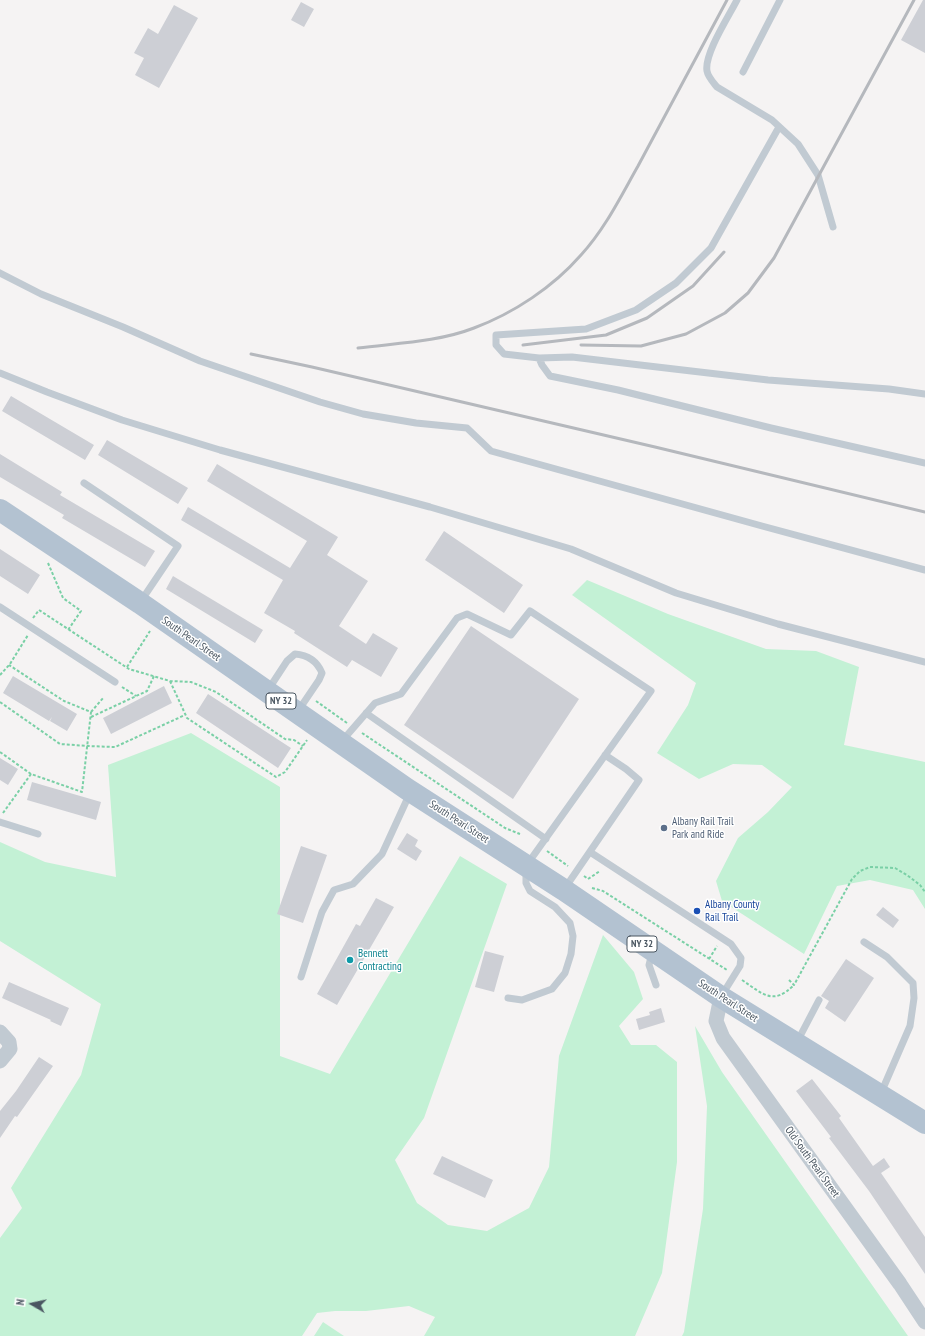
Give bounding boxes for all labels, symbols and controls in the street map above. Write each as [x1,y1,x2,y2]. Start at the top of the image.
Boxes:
street label: South Pearl Street [159,614,223,664]
road number: NY 32 [266,693,296,709]
street label: South Pearl Street [427,798,491,846]
place label: Albany Rail Trail Park and Ride [672,815,734,841]
marker: Albany Rail Trail Park and Ride [659,823,669,833]
place label: Albany County Rail Trail [705,898,759,924]
marker: Albany County Rail Trail [692,906,702,916]
road number: NY 32 [627,936,657,952]
place label: Bennett Contracting [358,947,402,973]
marker: Bennett Contracting [345,955,355,965]
street label: South Pearl Street [696,977,760,1025]
street label: Old South Pearl Street [782,1124,842,1200]
north arrow [12,1284,52,1324]
text: N [13,1298,28,1306]

